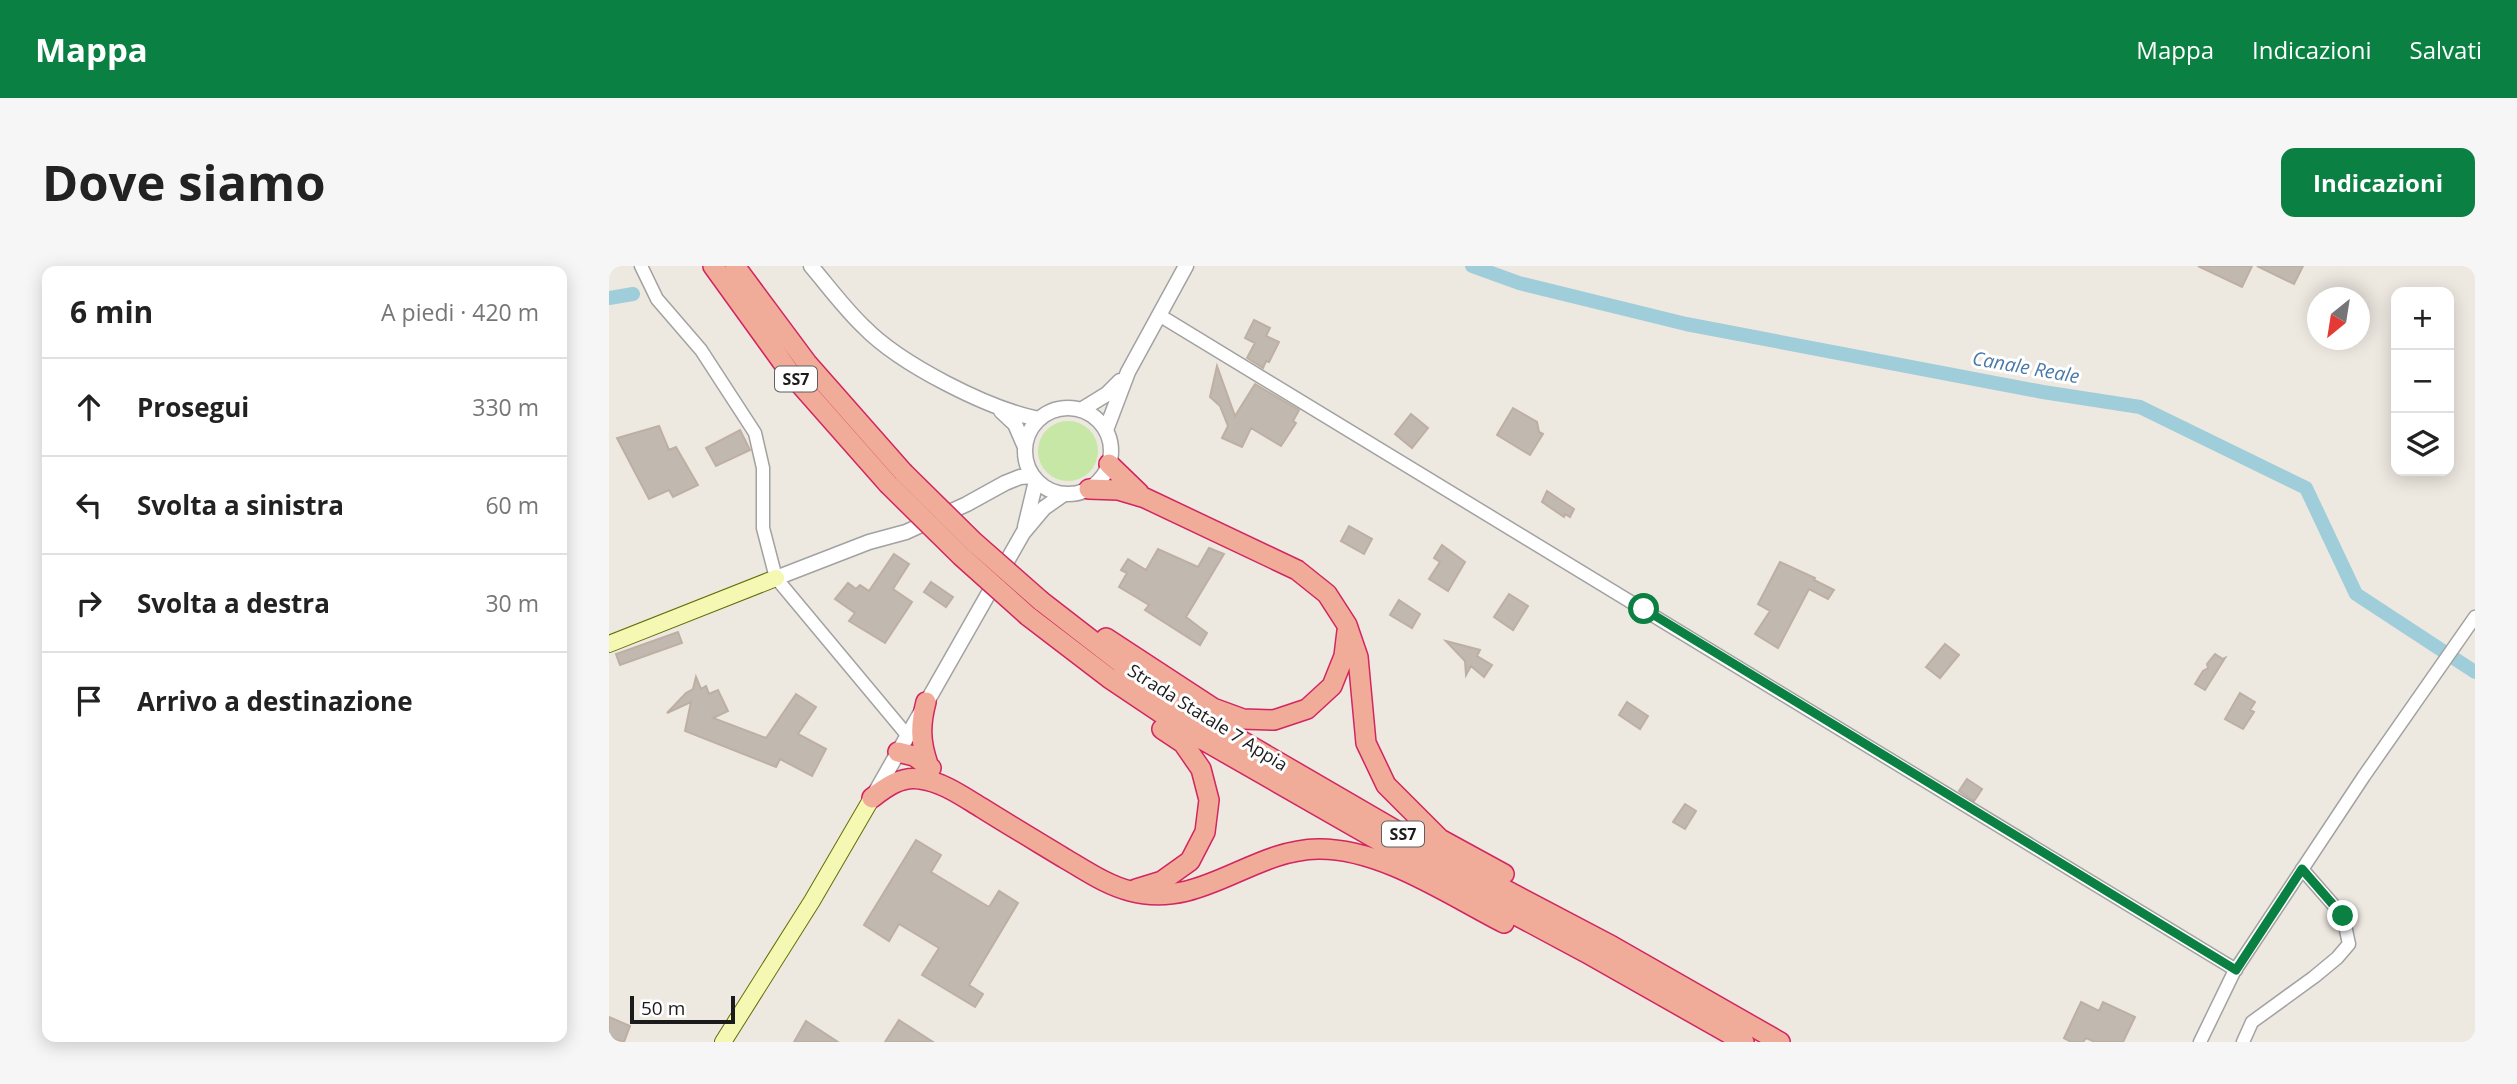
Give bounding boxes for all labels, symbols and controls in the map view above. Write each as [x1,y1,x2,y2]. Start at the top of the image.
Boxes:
text: Mappa [35,27,148,72]
text: Mappa [2136,33,2214,66]
text: Indicazioni [2252,33,2372,66]
text: Salvati [2410,33,2482,66]
button: Indicazioni [2281,148,2475,217]
text: Dove siamo [42,149,326,215]
north arrow [2307,287,2370,350]
map controls [2391,287,2454,476]
button: + [2391,287,2454,350]
text: 6 min [70,291,153,332]
text: A piedi · 420 m [381,296,539,328]
water label: Canale Reale [1970,345,2082,389]
button: − [2391,350,2454,413]
road number: SS7 [775,366,817,391]
icon: ahead [70,388,108,426]
text: Prosegui [137,389,249,425]
text: 330 m [472,391,539,423]
button: layers [2391,413,2454,476]
icon: left [70,486,108,524]
text: Svolta a sinistra [137,487,344,523]
text: 60 m [485,489,539,521]
icon: right [70,584,108,622]
text: Svolta a destra [137,585,330,621]
text: 30 m [485,587,539,619]
route start [1628,593,1659,624]
street label: Strada Statale 7 Appia [1123,658,1293,776]
icon: arrive [70,682,108,720]
text: Arrivo a destinazione [137,683,413,719]
road number: SS7 [1382,821,1424,846]
route end [2327,900,2358,931]
scale bar [630,993,735,1025]
text: 50 m [641,995,685,1021]

